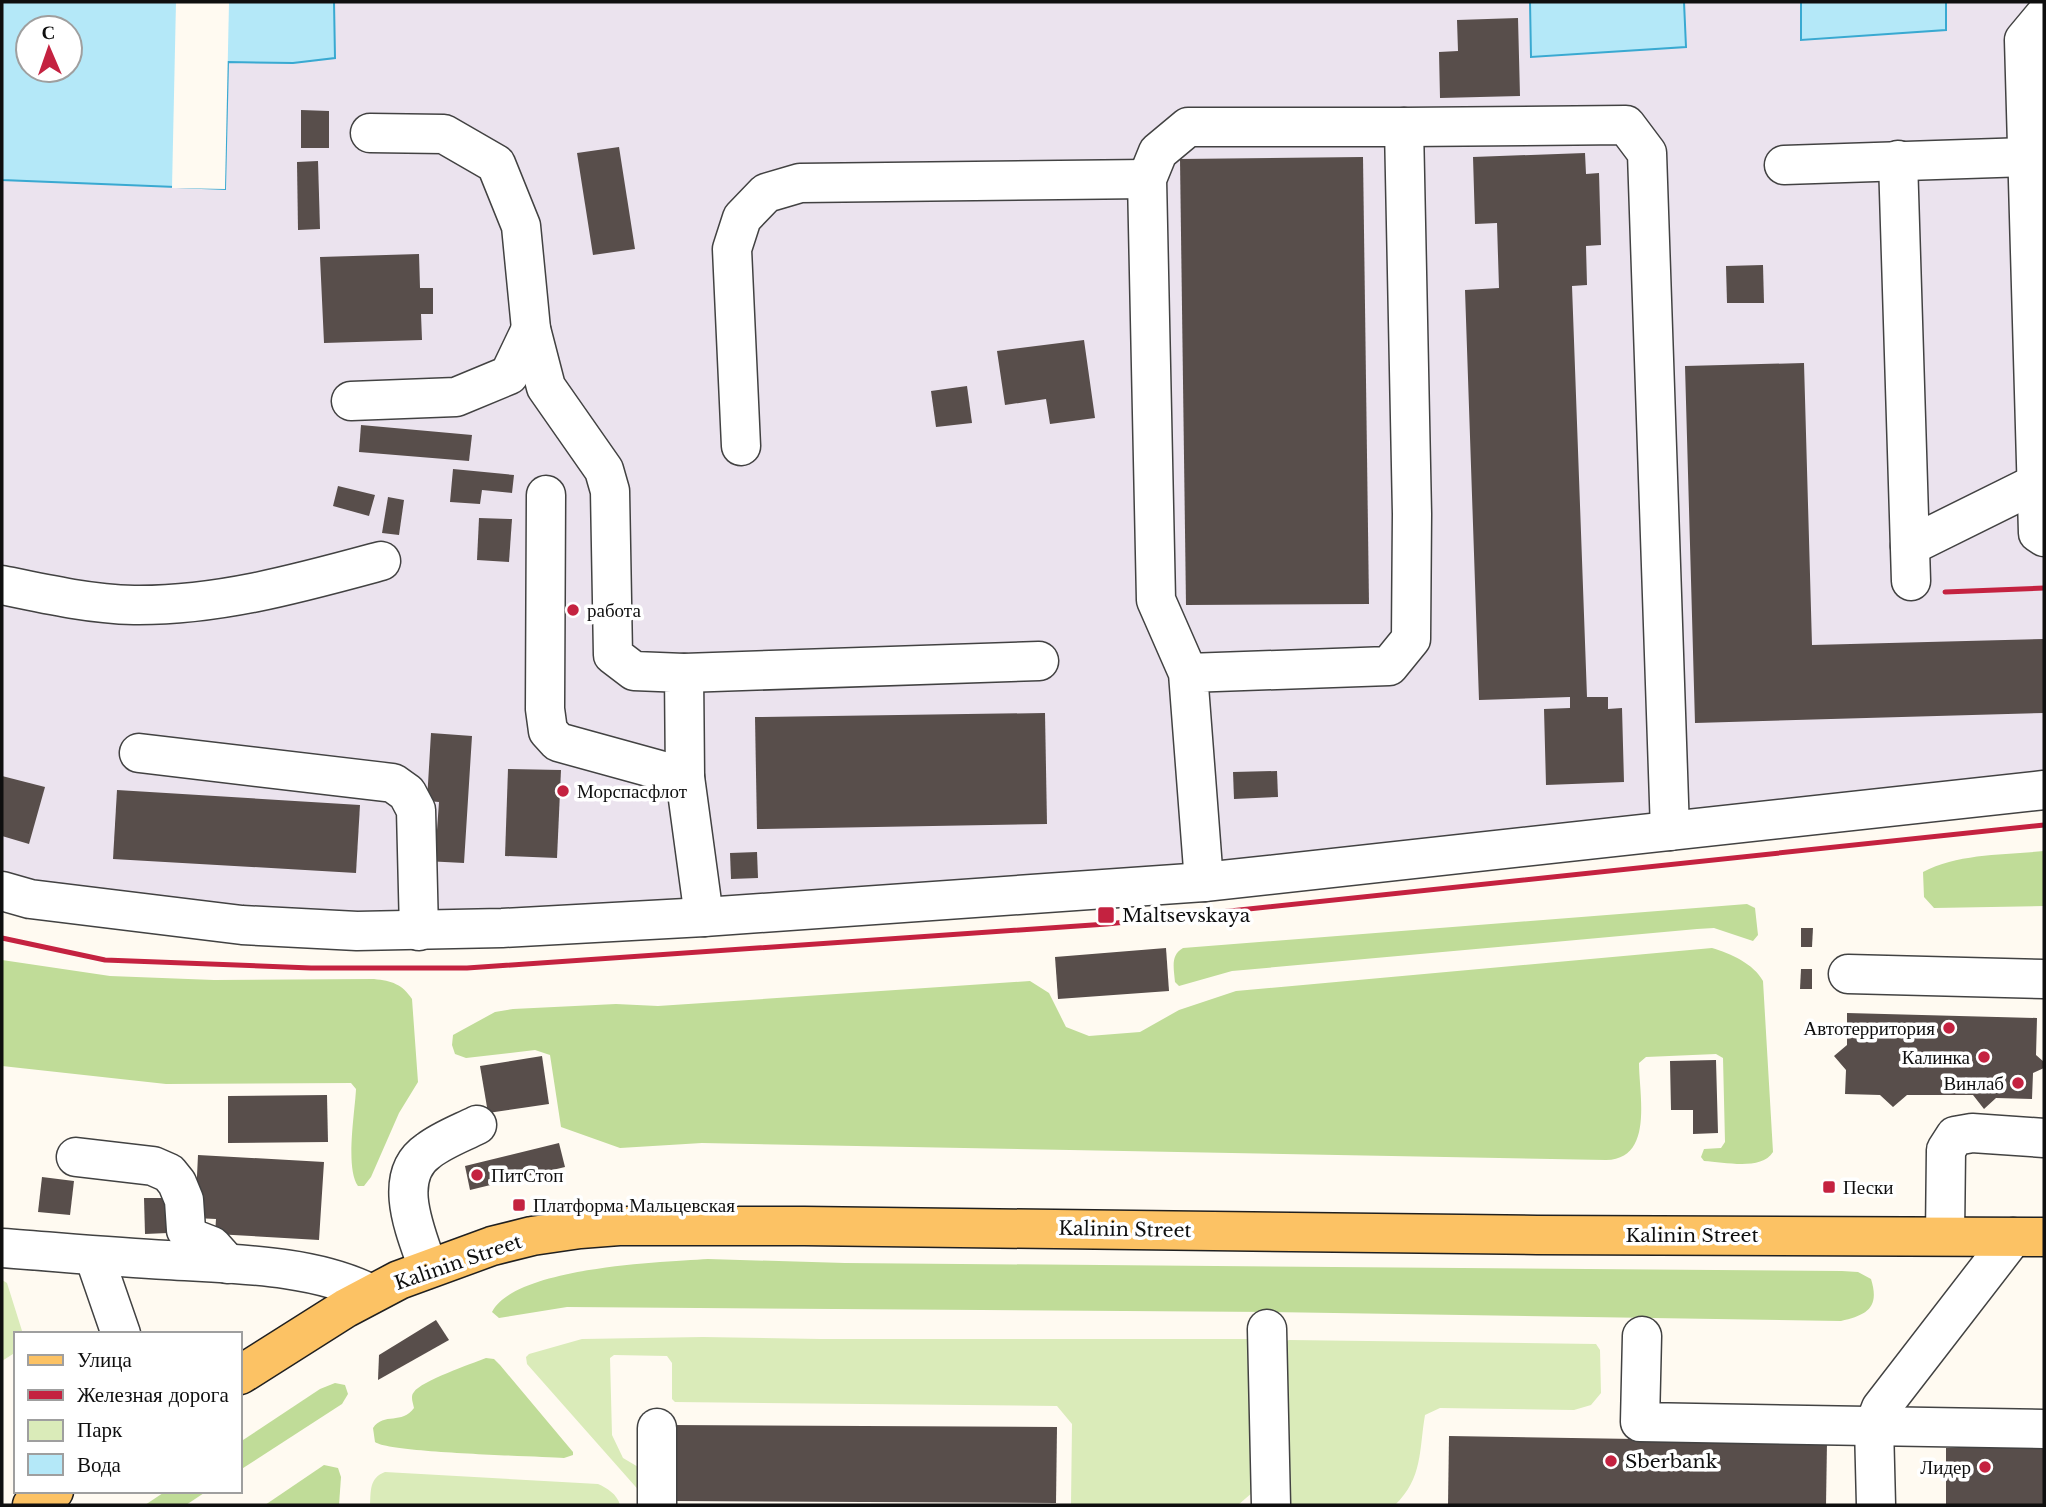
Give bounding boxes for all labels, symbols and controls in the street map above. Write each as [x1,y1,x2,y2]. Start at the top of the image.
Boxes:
north arrow [14,14,84,84]
text: С [41,21,56,44]
place label: работа [587,599,641,622]
marker: работа [565,602,581,618]
place label: Морспасфлот [577,780,688,803]
marker: Морспасфлот [555,783,571,799]
place label: Maltsevskaya [1122,904,1251,927]
marker: Maltsevskaya [1096,905,1116,925]
place label: Автотерритория [1804,1017,1935,1040]
marker: Автотерритория [1941,1020,1957,1036]
place label: Калинка [1902,1046,1971,1069]
marker: Калинка [1976,1049,1992,1065]
place label: Винлаб [1943,1072,2004,1095]
marker: Винлаб [2010,1075,2026,1091]
place label: ПитСтоп [491,1164,563,1187]
marker: ПитСтоп [469,1167,485,1183]
place label: Пески [1843,1176,1893,1199]
marker: Пески [1821,1179,1837,1195]
place label: Платформа Мальцевская [533,1194,735,1217]
marker: Платформа Мальцевская [511,1197,527,1213]
street label: Kalinin Street [1058,1217,1193,1242]
street label: Kalinin Street [1625,1224,1759,1247]
street label: Kalinin Street [391,1230,526,1295]
legend [14,1332,242,1493]
text: Улица [77,1347,132,1373]
text: Железная дорога [77,1382,229,1408]
text: Парк [77,1417,123,1443]
place label: Sberbank [1625,1450,1718,1473]
text: Вода [77,1452,122,1478]
marker: Sberbank [1603,1453,1619,1469]
place label: Лидер [1920,1456,1971,1479]
marker: Лидер [1977,1459,1993,1475]

